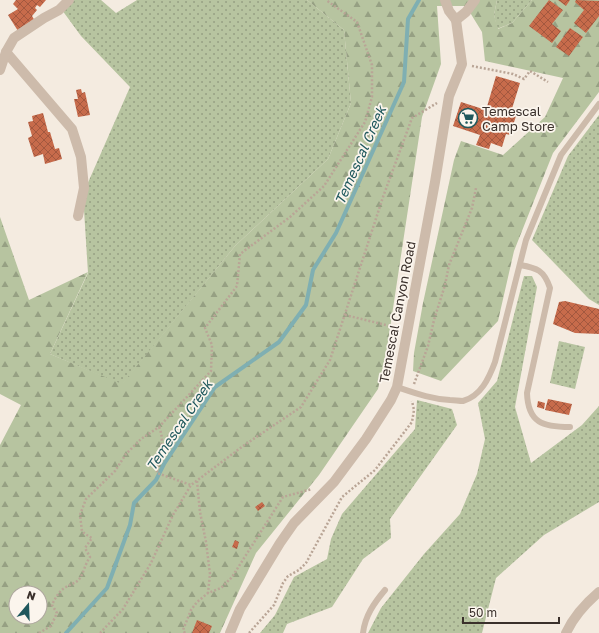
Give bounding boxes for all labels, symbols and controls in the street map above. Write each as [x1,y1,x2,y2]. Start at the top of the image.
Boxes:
water label: Temescal Creek [331,101,390,207]
place label: Temescal Camp Store [482,103,554,134]
supermarket icon: Temescal Camp Store [457,107,479,129]
street label: Temescal Canyon Road [375,240,419,384]
water label: Temescal Creek [142,375,217,474]
north arrow [8,585,48,625]
text: N [25,588,37,603]
scale bar [463,599,559,625]
text: 50 m [469,605,497,620]

